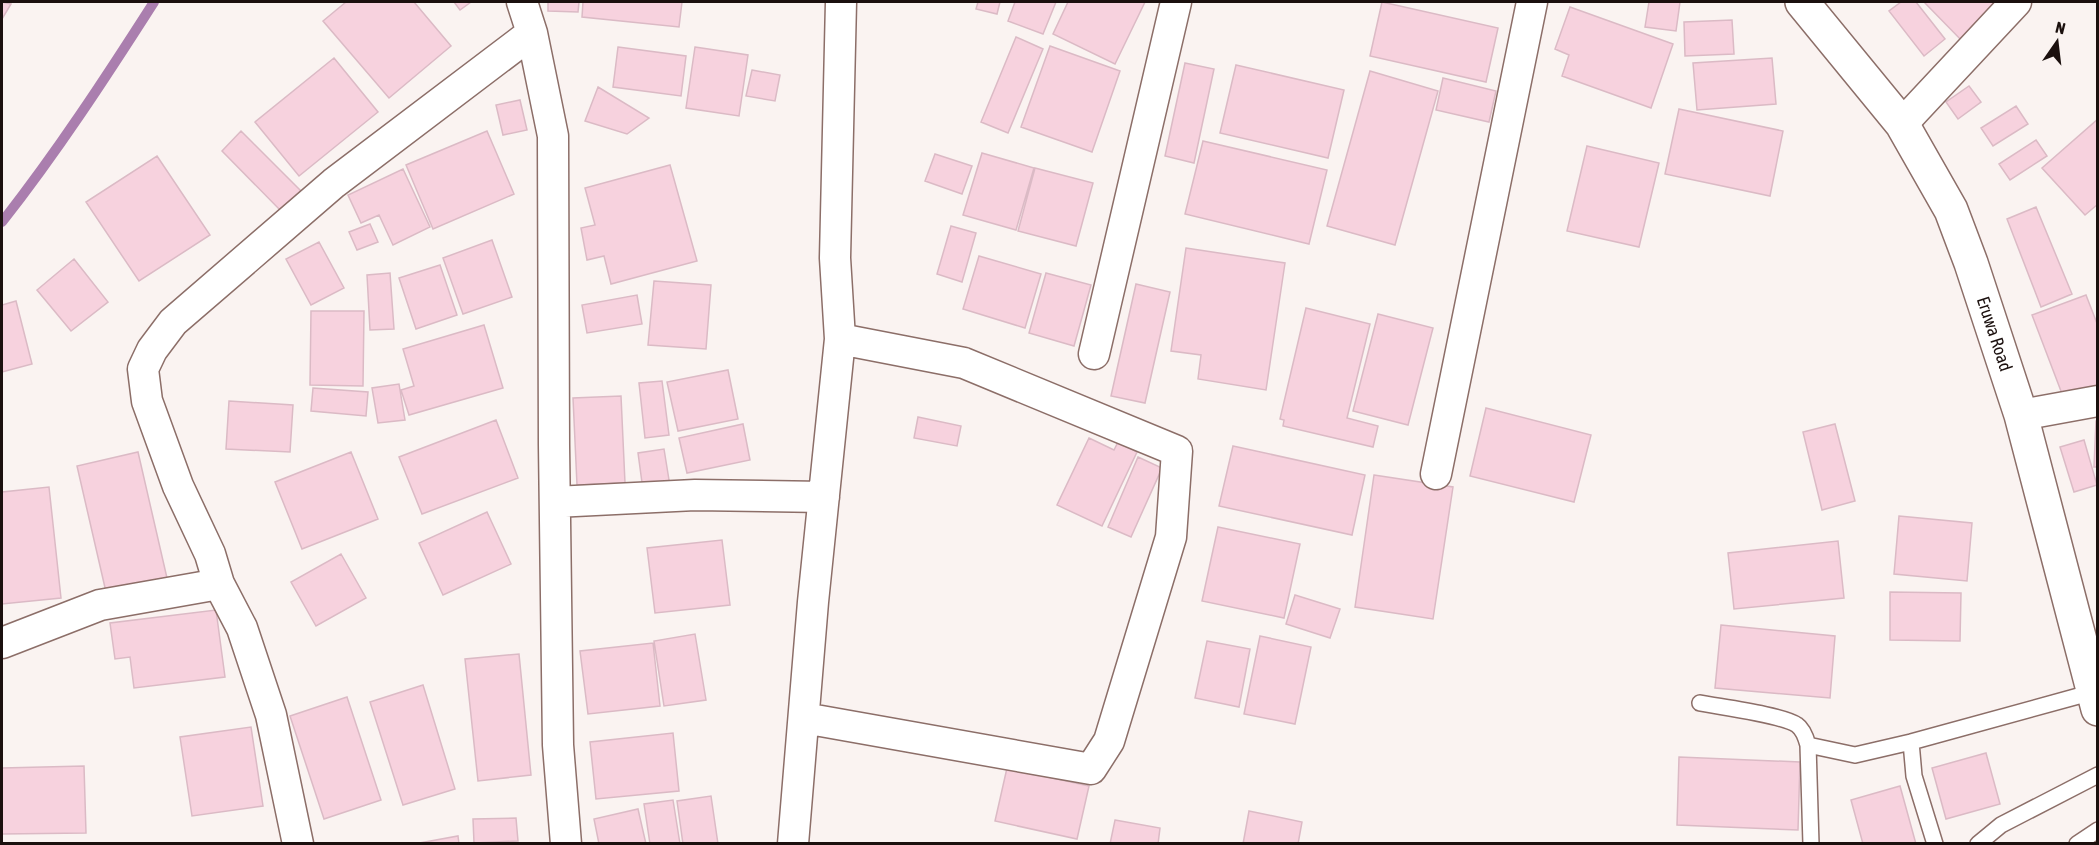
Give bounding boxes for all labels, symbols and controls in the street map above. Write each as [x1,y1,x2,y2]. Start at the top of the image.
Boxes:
north arrow [2027,12,2087,72]
text: N [2054,18,2067,37]
street label: Eruwa Road [1973,294,2017,374]

